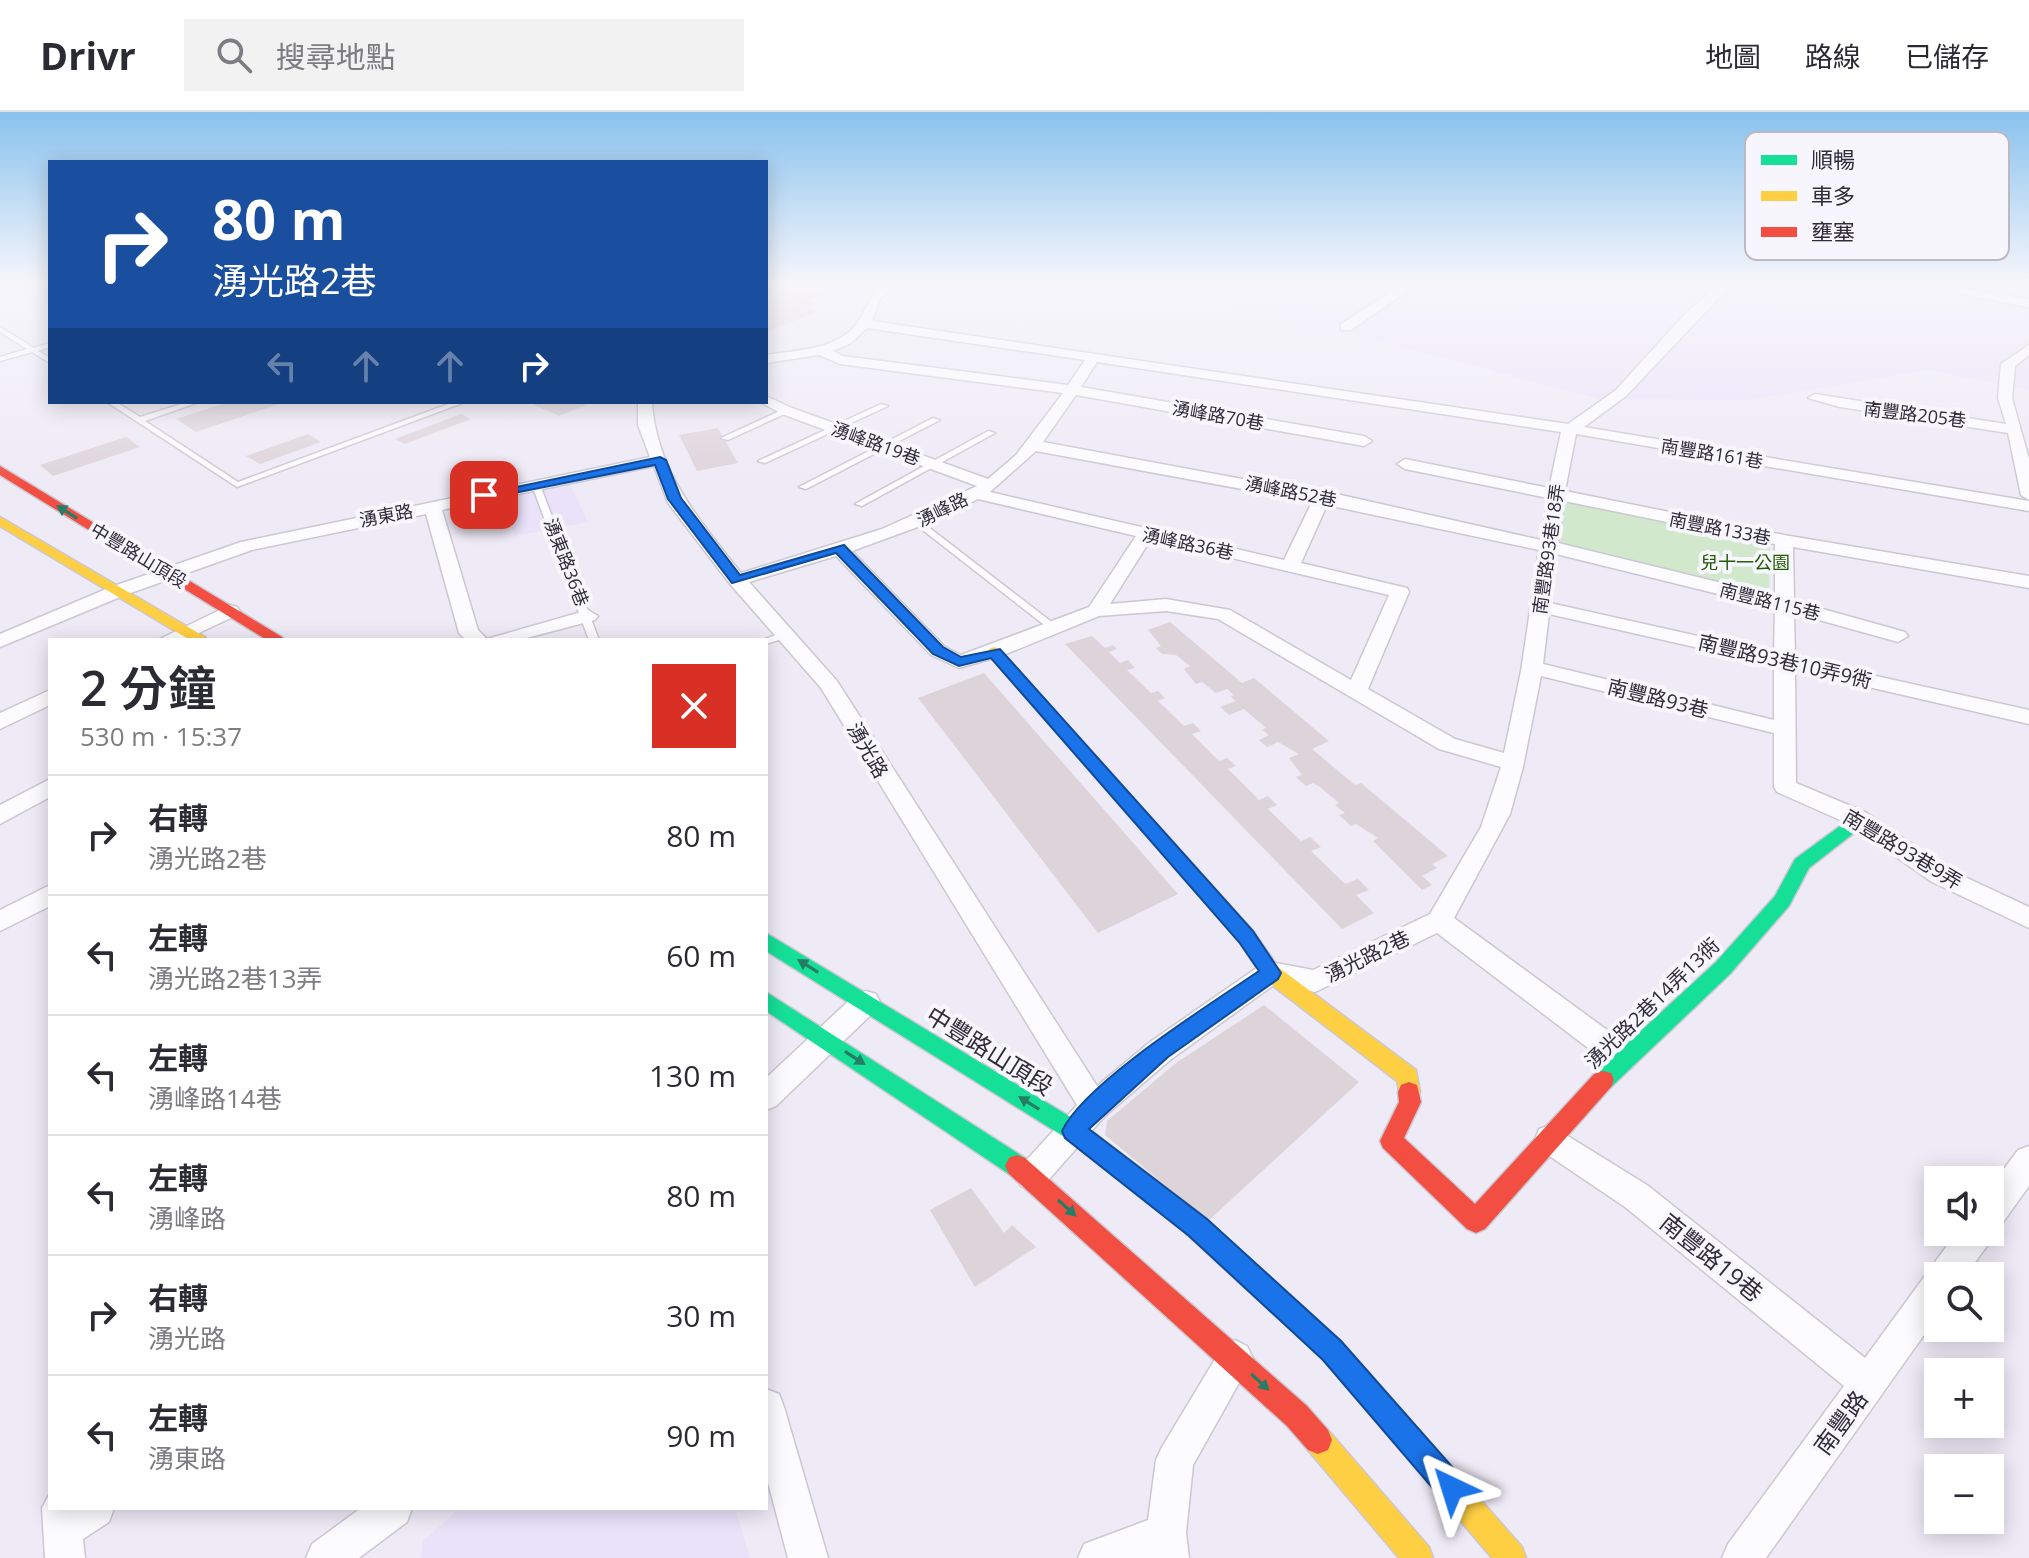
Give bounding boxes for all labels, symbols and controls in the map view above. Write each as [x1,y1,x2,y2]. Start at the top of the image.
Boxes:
search box [184,19,744,91]
text: Drivr [40,29,136,81]
icon: search [212,33,256,77]
text: 搜尋地點 [276,36,396,77]
text: 地圖 [1705,37,1761,75]
text: 路線 [1805,37,1861,75]
text: 已儲存 [1905,37,1989,75]
legend [1745,132,2009,260]
text: 順暢 [1811,144,1855,174]
text: 80 m [212,180,346,256]
text: 車多 [1811,180,1855,210]
icon: right [80,192,184,296]
text: 壅塞 [1811,216,1855,246]
text: 湧光路2巷 [212,256,377,305]
icon: left [260,344,304,388]
icon: ahead [344,344,388,388]
icon: ahead [428,344,472,388]
icon: right [512,344,556,388]
street label: 湧峰路70巷 [1170,395,1266,435]
street label: 南豐路205巷 [1862,396,1968,432]
street label: 湧峰路19巷 [828,416,924,470]
street label: 南豐路161巷 [1659,433,1765,473]
pin [450,461,518,529]
street label: 湧峰路52巷 [1243,470,1339,512]
icon: arrive [462,473,506,517]
street label: 南豐路93巷18弄 [1527,482,1569,616]
street label: 湧峰路 [912,486,972,532]
street label: 湧東路 [357,498,415,532]
one-way arrow [56,505,79,520]
street label: 南豐路133巷 [1667,506,1773,550]
street label: 湧東路36巷 [539,514,595,610]
street label: 中豐路山頂段 [87,517,191,593]
street label: 湧峰路36巷 [1140,522,1236,564]
park label: 兒十一公園 [1700,550,1790,574]
street label: 南豐路115巷 [1717,577,1823,625]
street label: 南豐路93巷10弄9衖 [1696,628,1874,694]
text: 2 分鐘 [80,655,216,720]
button: close [652,664,736,748]
street label: 南豐路93巷 [1605,672,1711,724]
street label: 湧光路 [841,717,895,783]
text: 530 m · 15:37 [80,718,242,754]
text: 右轉 [148,797,208,838]
street label: 南豐路93巷9弄 [1838,803,1968,895]
icon: right [80,813,124,857]
text: 80 m [666,815,736,856]
text: 湧光路2巷 [148,840,267,876]
text: 左轉 [148,917,208,958]
street label: 湧光路2巷 [1320,924,1414,988]
street label: 湧光路2巷14弄13衖 [1579,932,1725,1074]
icon: left [80,933,124,977]
text: 60 m [666,935,736,976]
text: 湧光路2巷13弄 [148,960,323,996]
one-way arrow [797,960,819,974]
street label: 中豐路山頂段 [920,998,1060,1102]
text: 左轉 [148,1037,208,1078]
one-way arrow [844,1050,866,1065]
icon: left [80,1053,124,1097]
text: 130 m [649,1055,736,1096]
text: 湧峰路14巷 [148,1080,282,1116]
one-way arrow [1018,1097,1040,1111]
text: 左轉 [148,1157,208,1198]
map controls [1924,1166,2004,1534]
button: sound [1924,1166,2004,1246]
icon: left [80,1173,124,1217]
text: 80 m [666,1175,736,1216]
one-way arrow [1058,1198,1077,1216]
text: 湧峰路 [148,1200,226,1236]
street label: 南豐路19巷 [1654,1205,1770,1309]
button: search [1924,1262,2004,1342]
text: 右轉 [148,1277,208,1318]
icon: right [80,1293,124,1337]
text: 30 m [666,1295,736,1336]
text: 湧光路 [148,1320,226,1356]
button: + [1924,1358,2004,1438]
one-way arrow [1250,1372,1269,1390]
street label: 南豐路 [1805,1383,1875,1461]
text: 左轉 [148,1397,208,1438]
icon: left [80,1413,124,1457]
text: 90 m [666,1415,736,1456]
text: 湧東路 [148,1440,226,1476]
position arrow [1410,1446,1494,1530]
button: − [1924,1454,2004,1534]

